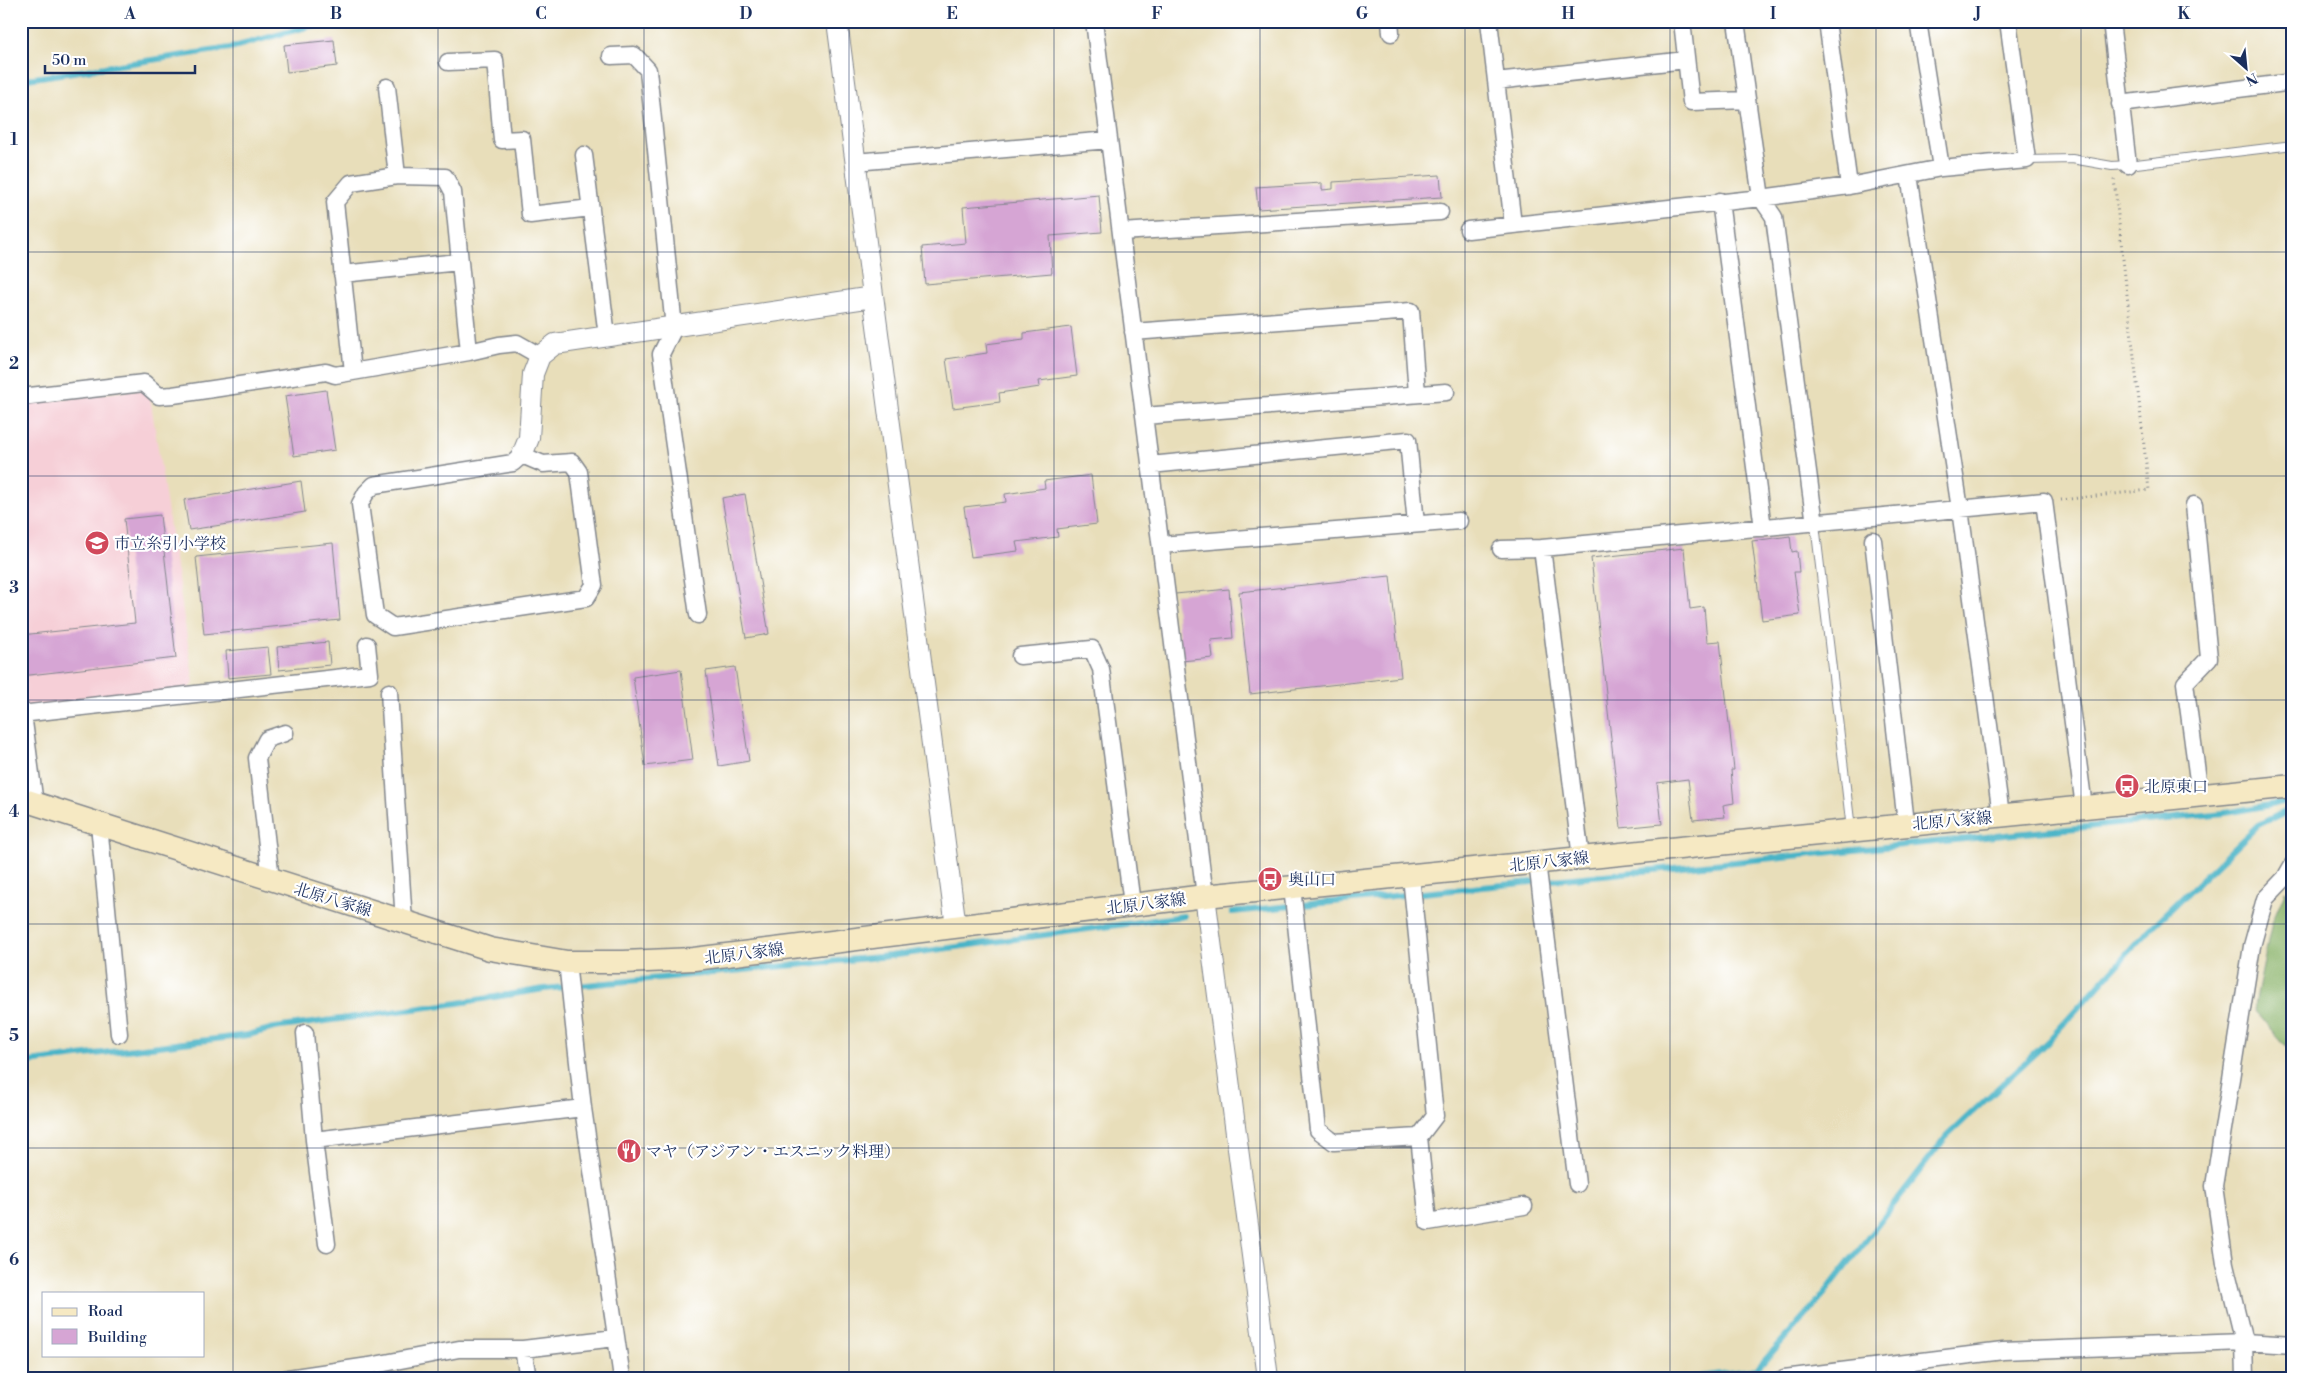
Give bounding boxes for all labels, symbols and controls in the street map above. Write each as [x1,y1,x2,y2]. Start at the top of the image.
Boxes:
text: A [123,4,136,24]
text: B [330,4,342,24]
text: C [535,4,547,24]
text: D [740,4,753,24]
text: E [946,4,958,24]
text: F [1151,4,1163,24]
text: G [1356,4,1369,24]
text: H [1561,4,1575,24]
text: I [1770,4,1776,24]
text: J [1973,4,1981,24]
text: K [2178,4,2192,24]
scale bar [45,42,195,74]
north arrow [2222,42,2272,92]
text: 50 m [52,51,86,70]
text: N [2242,68,2260,89]
text: 1 [10,130,18,150]
text: 2 [9,354,19,374]
school or university icon: 市立糸引小学校 [84,530,110,556]
place label: 市立糸引小学校 [114,534,226,554]
text: 3 [9,578,19,598]
bus stop icon: 北原東口 [2114,773,2140,799]
place label: 北原東口 [2144,777,2208,797]
text: 4 [9,802,20,822]
street label: 北原八家線 [1911,808,1993,834]
street label: 北原八家線 [1508,848,1590,876]
bus stop icon: 奥山口 [1257,866,1283,892]
place label: 奥山口 [1288,870,1336,890]
street label: 北原八家線 [292,879,374,921]
street label: 北原八家線 [1105,889,1187,919]
street label: 北原八家線 [703,939,785,969]
text: 5 [9,1026,19,1046]
restaurant icon: マヤ（アジアン・エスニック料理） [616,1138,642,1164]
place label: マヤ（アジアン・エスニック料理） [646,1142,900,1162]
text: 6 [9,1250,19,1270]
legend [42,1292,205,1356]
text: Road [88,1302,123,1321]
text: Building [87,1328,147,1347]

